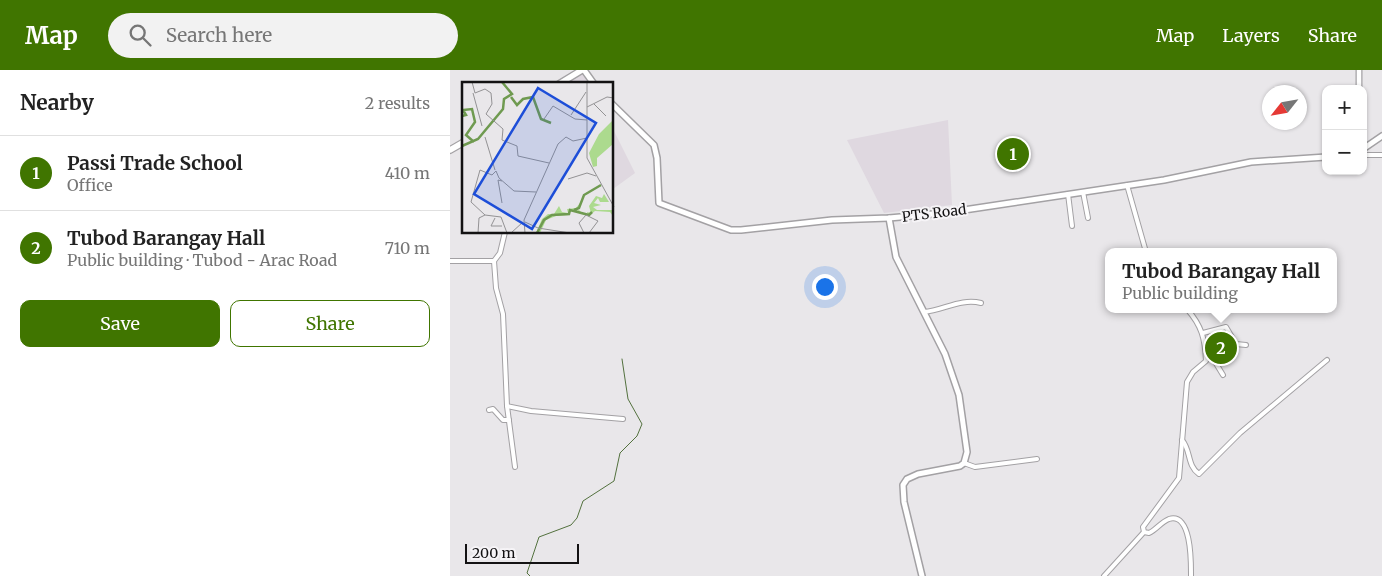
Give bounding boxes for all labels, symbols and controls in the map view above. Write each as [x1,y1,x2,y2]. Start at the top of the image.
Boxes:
search box [108,13,458,58]
text: Map [25,20,78,51]
icon: search [126,21,154,49]
text: Search here [166,23,272,47]
text: Map [1156,24,1194,47]
text: Layers [1222,24,1280,47]
text: Share [1308,24,1357,47]
inset map [462,82,614,234]
north arrow [1262,85,1307,130]
map controls [1322,85,1367,175]
button: + [1322,85,1367,130]
text: Nearby [20,89,94,116]
text: 2 results [365,93,430,113]
button: − [1322,130,1367,175]
pin: 1 [997,135,1029,173]
text: Passi Trade School [67,151,243,175]
text: 1 [32,163,40,183]
text: 410 m [385,163,430,183]
text: Office [67,175,113,195]
street label: PTS Road [901,200,968,226]
text: Tubod Barangay Hall [67,226,265,250]
text: 2 [31,238,41,258]
text: 710 m [385,238,430,258]
popup [1105,248,1337,313]
text: Public building · Tubod - Arac Road [67,250,337,270]
text: Tubod Barangay Hall [1122,259,1320,283]
your location [812,274,838,300]
text: Public building [1122,283,1238,303]
button: Save [20,300,220,347]
button: Share [230,300,430,347]
pin: 2 [1205,329,1237,367]
scale bar [465,541,579,564]
text: 200 m [472,544,515,562]

